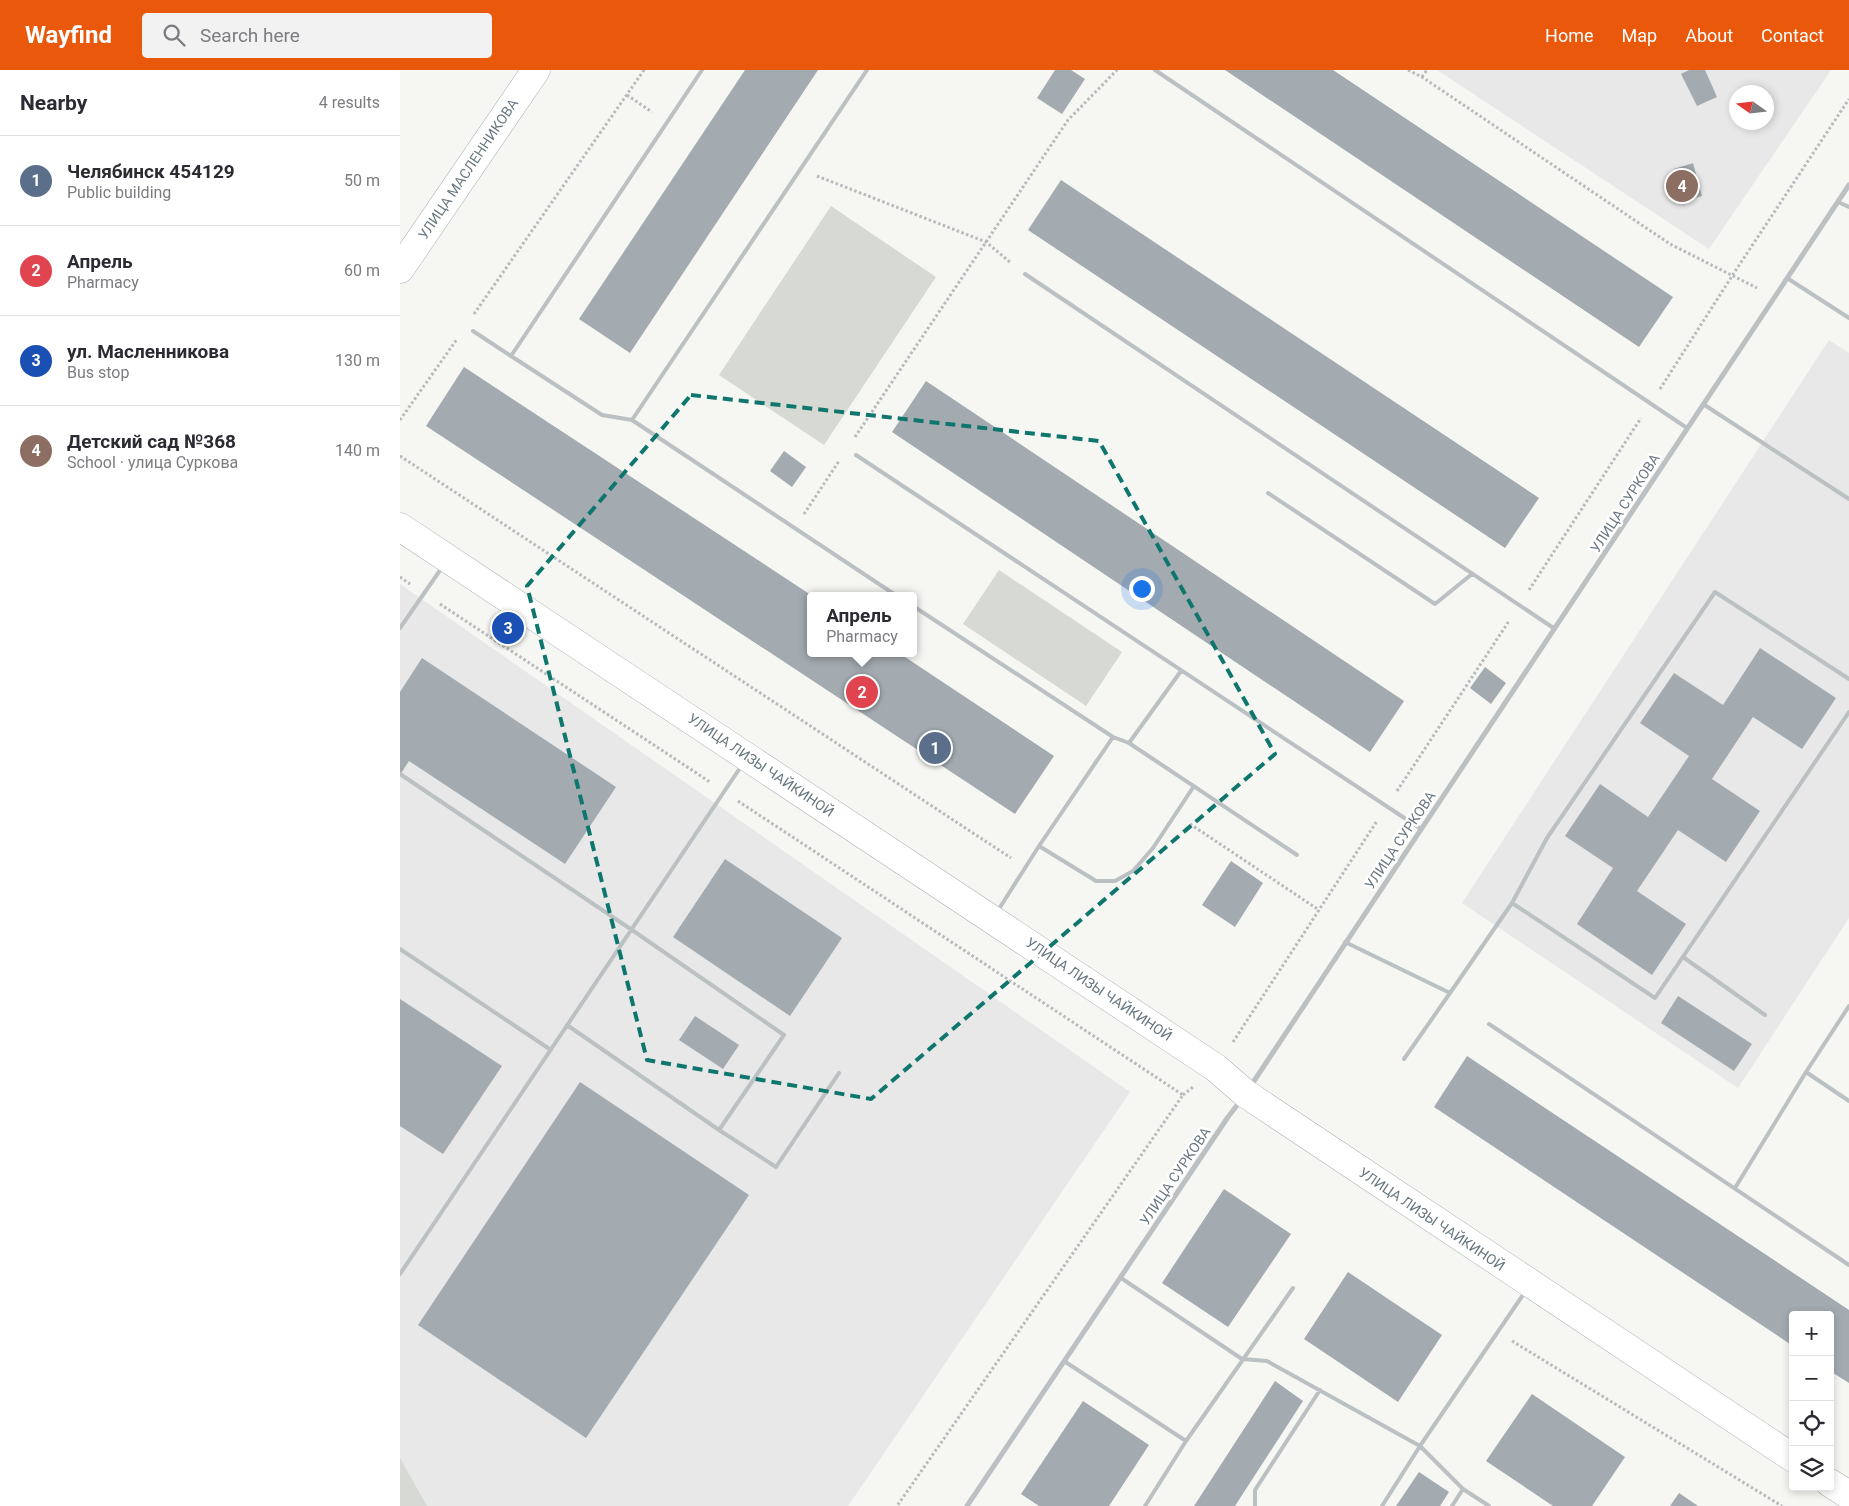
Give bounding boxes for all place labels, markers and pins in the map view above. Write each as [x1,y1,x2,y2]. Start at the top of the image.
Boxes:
pin: 4 [1666,167,1698,205]
pin: 3 [492,609,524,647]
pin: 2 [846,673,878,711]
pin: 1 [919,729,951,767]

